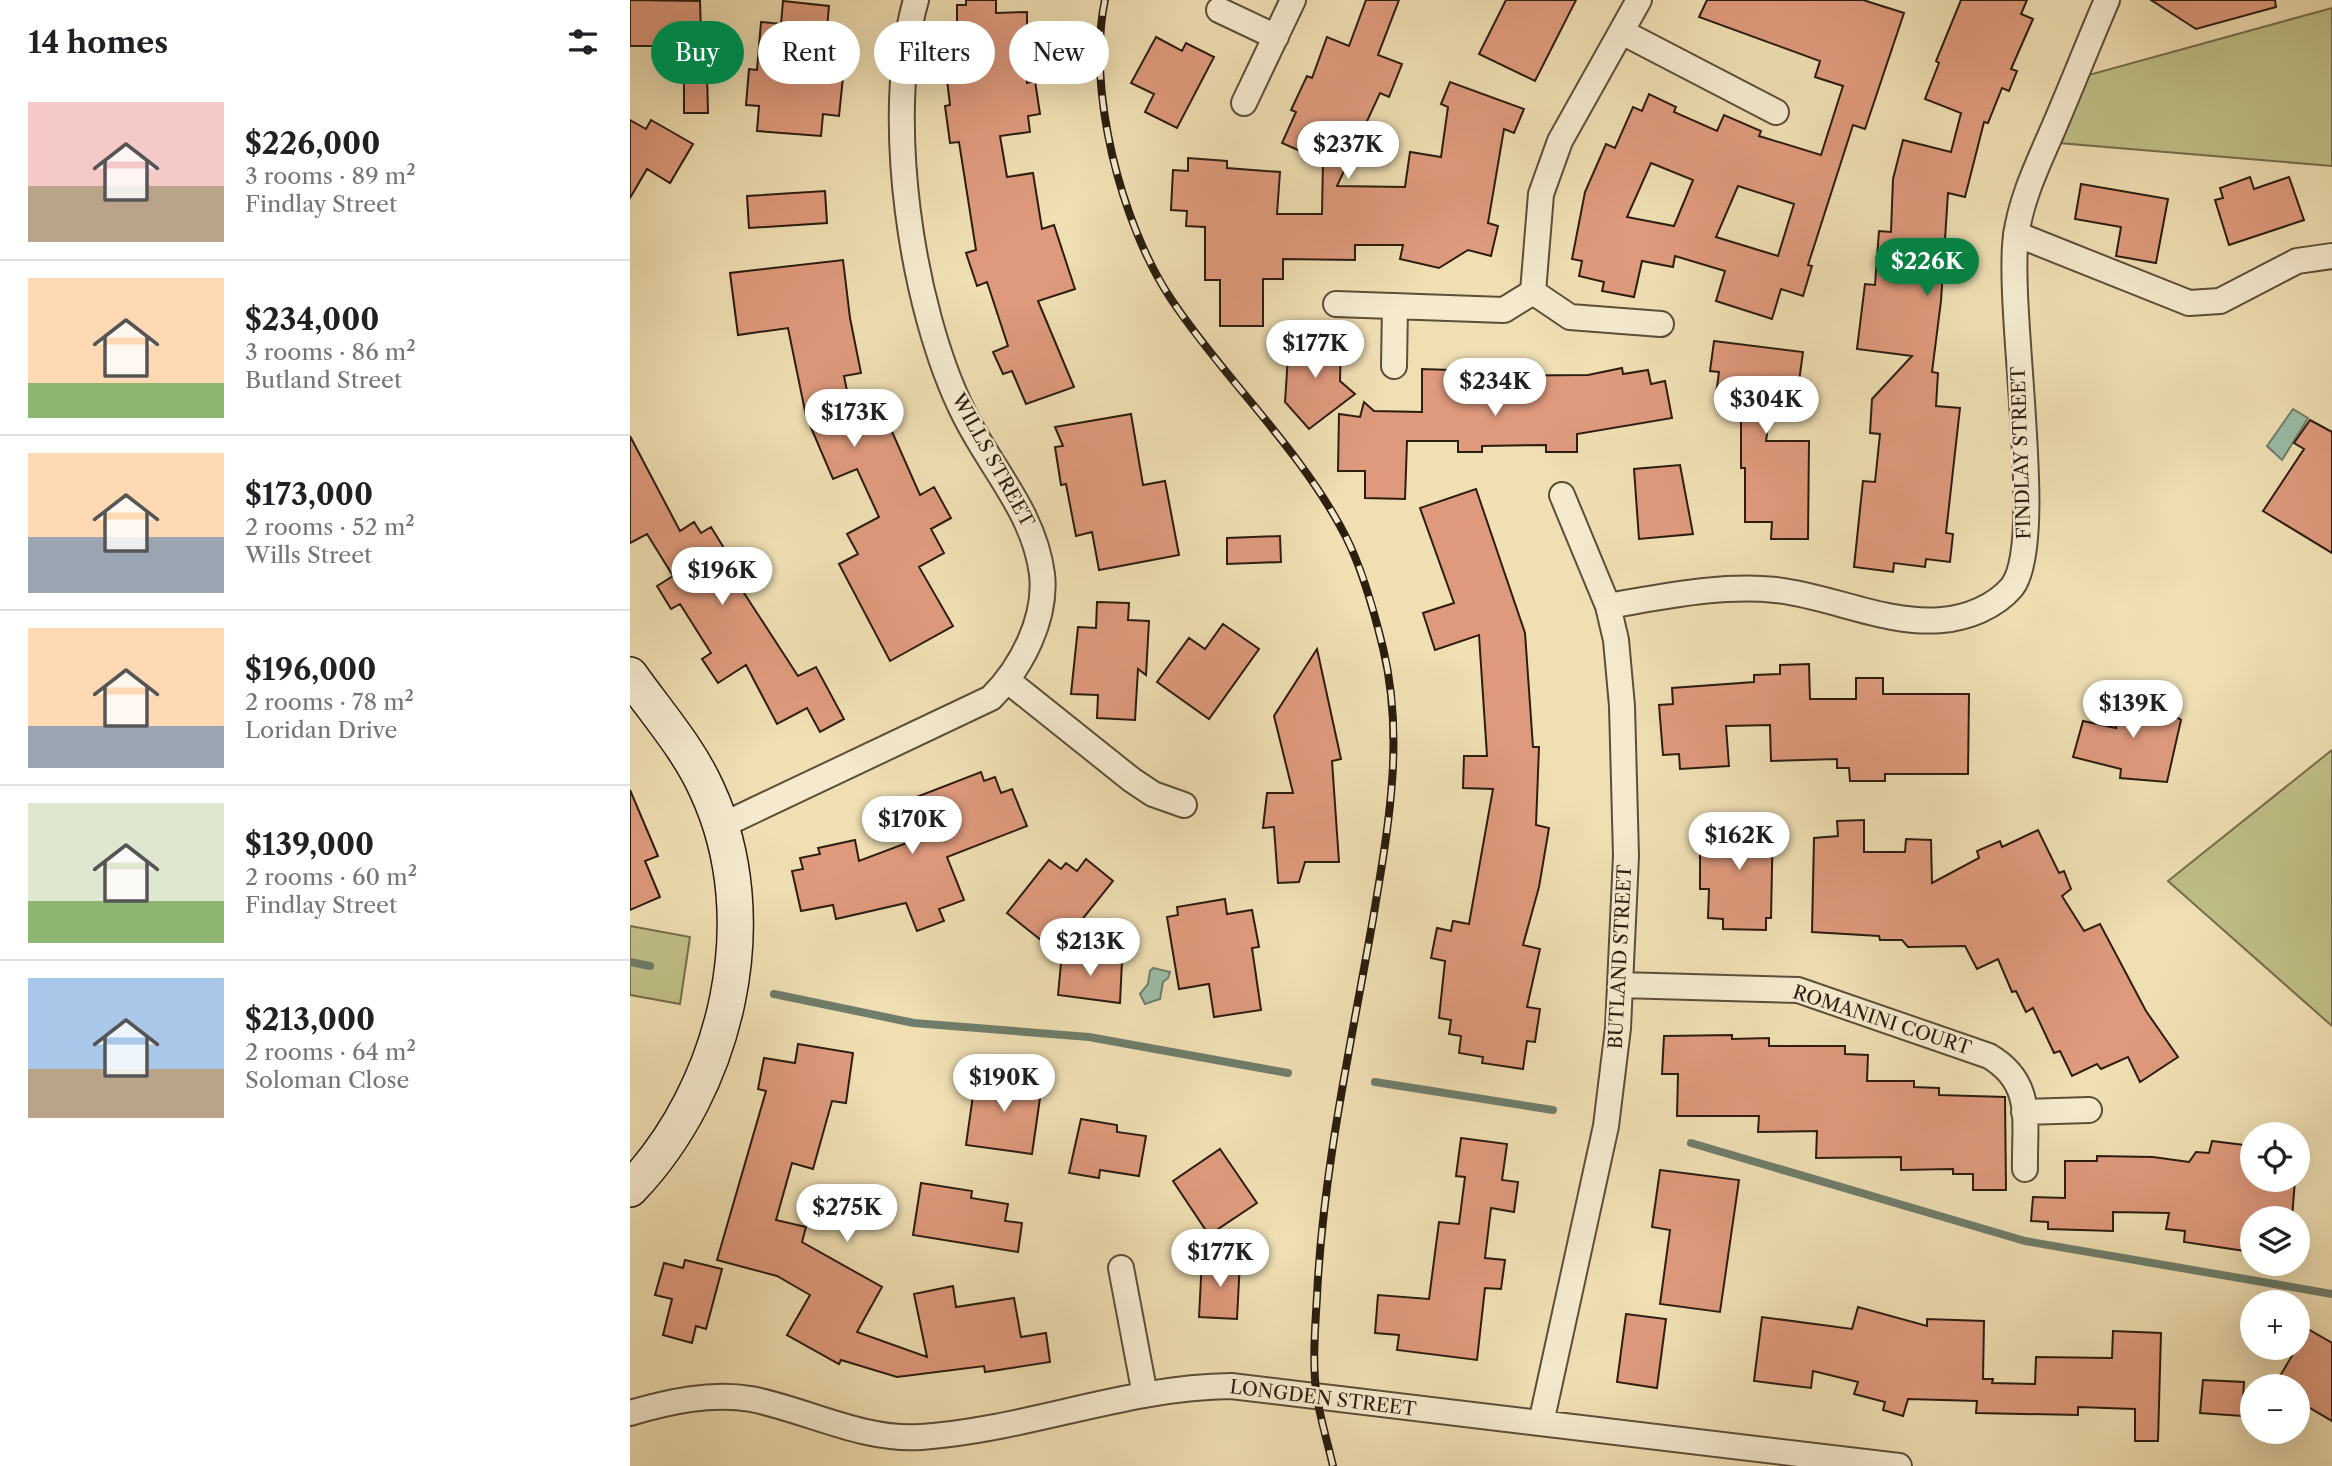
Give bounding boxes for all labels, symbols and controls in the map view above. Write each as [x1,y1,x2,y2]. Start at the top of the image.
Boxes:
chip: Buy [651,21,744,84]
chip: Rent [758,21,860,84]
chip: Filters [874,21,995,84]
chip: New [1009,21,1109,84]
icon: filters [564,23,602,61]
text: 14 homes [28,24,168,61]
pin: $237K [1299,122,1397,181]
text: $226,000 [245,125,380,162]
icon: home [84,130,168,214]
text: $237K [1313,130,1383,158]
text: 3 rooms · 89 m² [245,162,416,190]
text: Findlay Street [245,190,397,218]
pin: $226K [1878,238,1976,298]
text: $226K [1891,247,1963,275]
text: $234,000 [245,301,379,338]
icon: home [84,306,168,390]
pin: $177K [1266,320,1364,380]
text: $177K [1282,329,1348,357]
text: 3 rooms · 86 m² [245,338,416,366]
pin: $234K [1446,358,1544,418]
street label: FINDLAY STREET [2006,365,2036,540]
text: Butland Street [245,366,402,394]
text: $234K [1459,367,1531,395]
pin: $304K [1717,376,1815,436]
text: $304K [1730,385,1802,413]
street label: WILLS STREET [946,388,1040,532]
pin: $173K [805,390,903,449]
text: $173K [821,398,887,426]
text: $173,000 [245,476,373,513]
icon: home [84,481,168,565]
text: 2 rooms · 52 m² [245,513,415,541]
text: Wills Street [245,541,372,569]
pin: $196K [673,548,771,607]
text: $196K [687,556,757,584]
text: $196,000 [245,651,376,688]
icon: home [84,656,168,740]
pin: $139K [2084,680,2182,740]
text: 2 rooms · 78 m² [245,688,414,716]
text: $139K [2099,689,2167,717]
text: Loridan Drive [245,716,397,744]
pin: $170K [863,796,961,856]
text: $170K [878,805,946,833]
pin: $162K [1690,812,1788,872]
text: $162K [1705,821,1773,849]
text: $139,000 [245,826,374,863]
icon: home [84,831,168,915]
text: 2 rooms · 60 m² [245,863,417,891]
street label: BUTLAND STREET [1604,863,1636,1050]
text: Findlay Street [245,891,397,919]
pin: $213K [1041,918,1139,978]
text: $213K [1056,927,1124,955]
street label: ROMANINI COURT [1790,980,1975,1060]
text: $213,000 [245,1001,375,1038]
icon: home [84,1006,168,1090]
text: 2 rooms · 64 m² [245,1038,416,1066]
pin: $190K [955,1054,1053,1114]
text: $190K [969,1063,1039,1091]
text: Soloman Close [245,1066,409,1094]
map controls [2240,1122,2310,1444]
button: locate [2240,1122,2310,1192]
pin: $275K [798,1184,896,1244]
text: $275K [812,1193,882,1221]
button: layers [2240,1206,2310,1276]
pin: $177K [1171,1230,1269,1289]
text: $177K [1187,1238,1253,1266]
button: + [2240,1290,2310,1360]
button: − [2240,1374,2310,1444]
street label: LONGDEN STREET [1228,1375,1418,1421]

